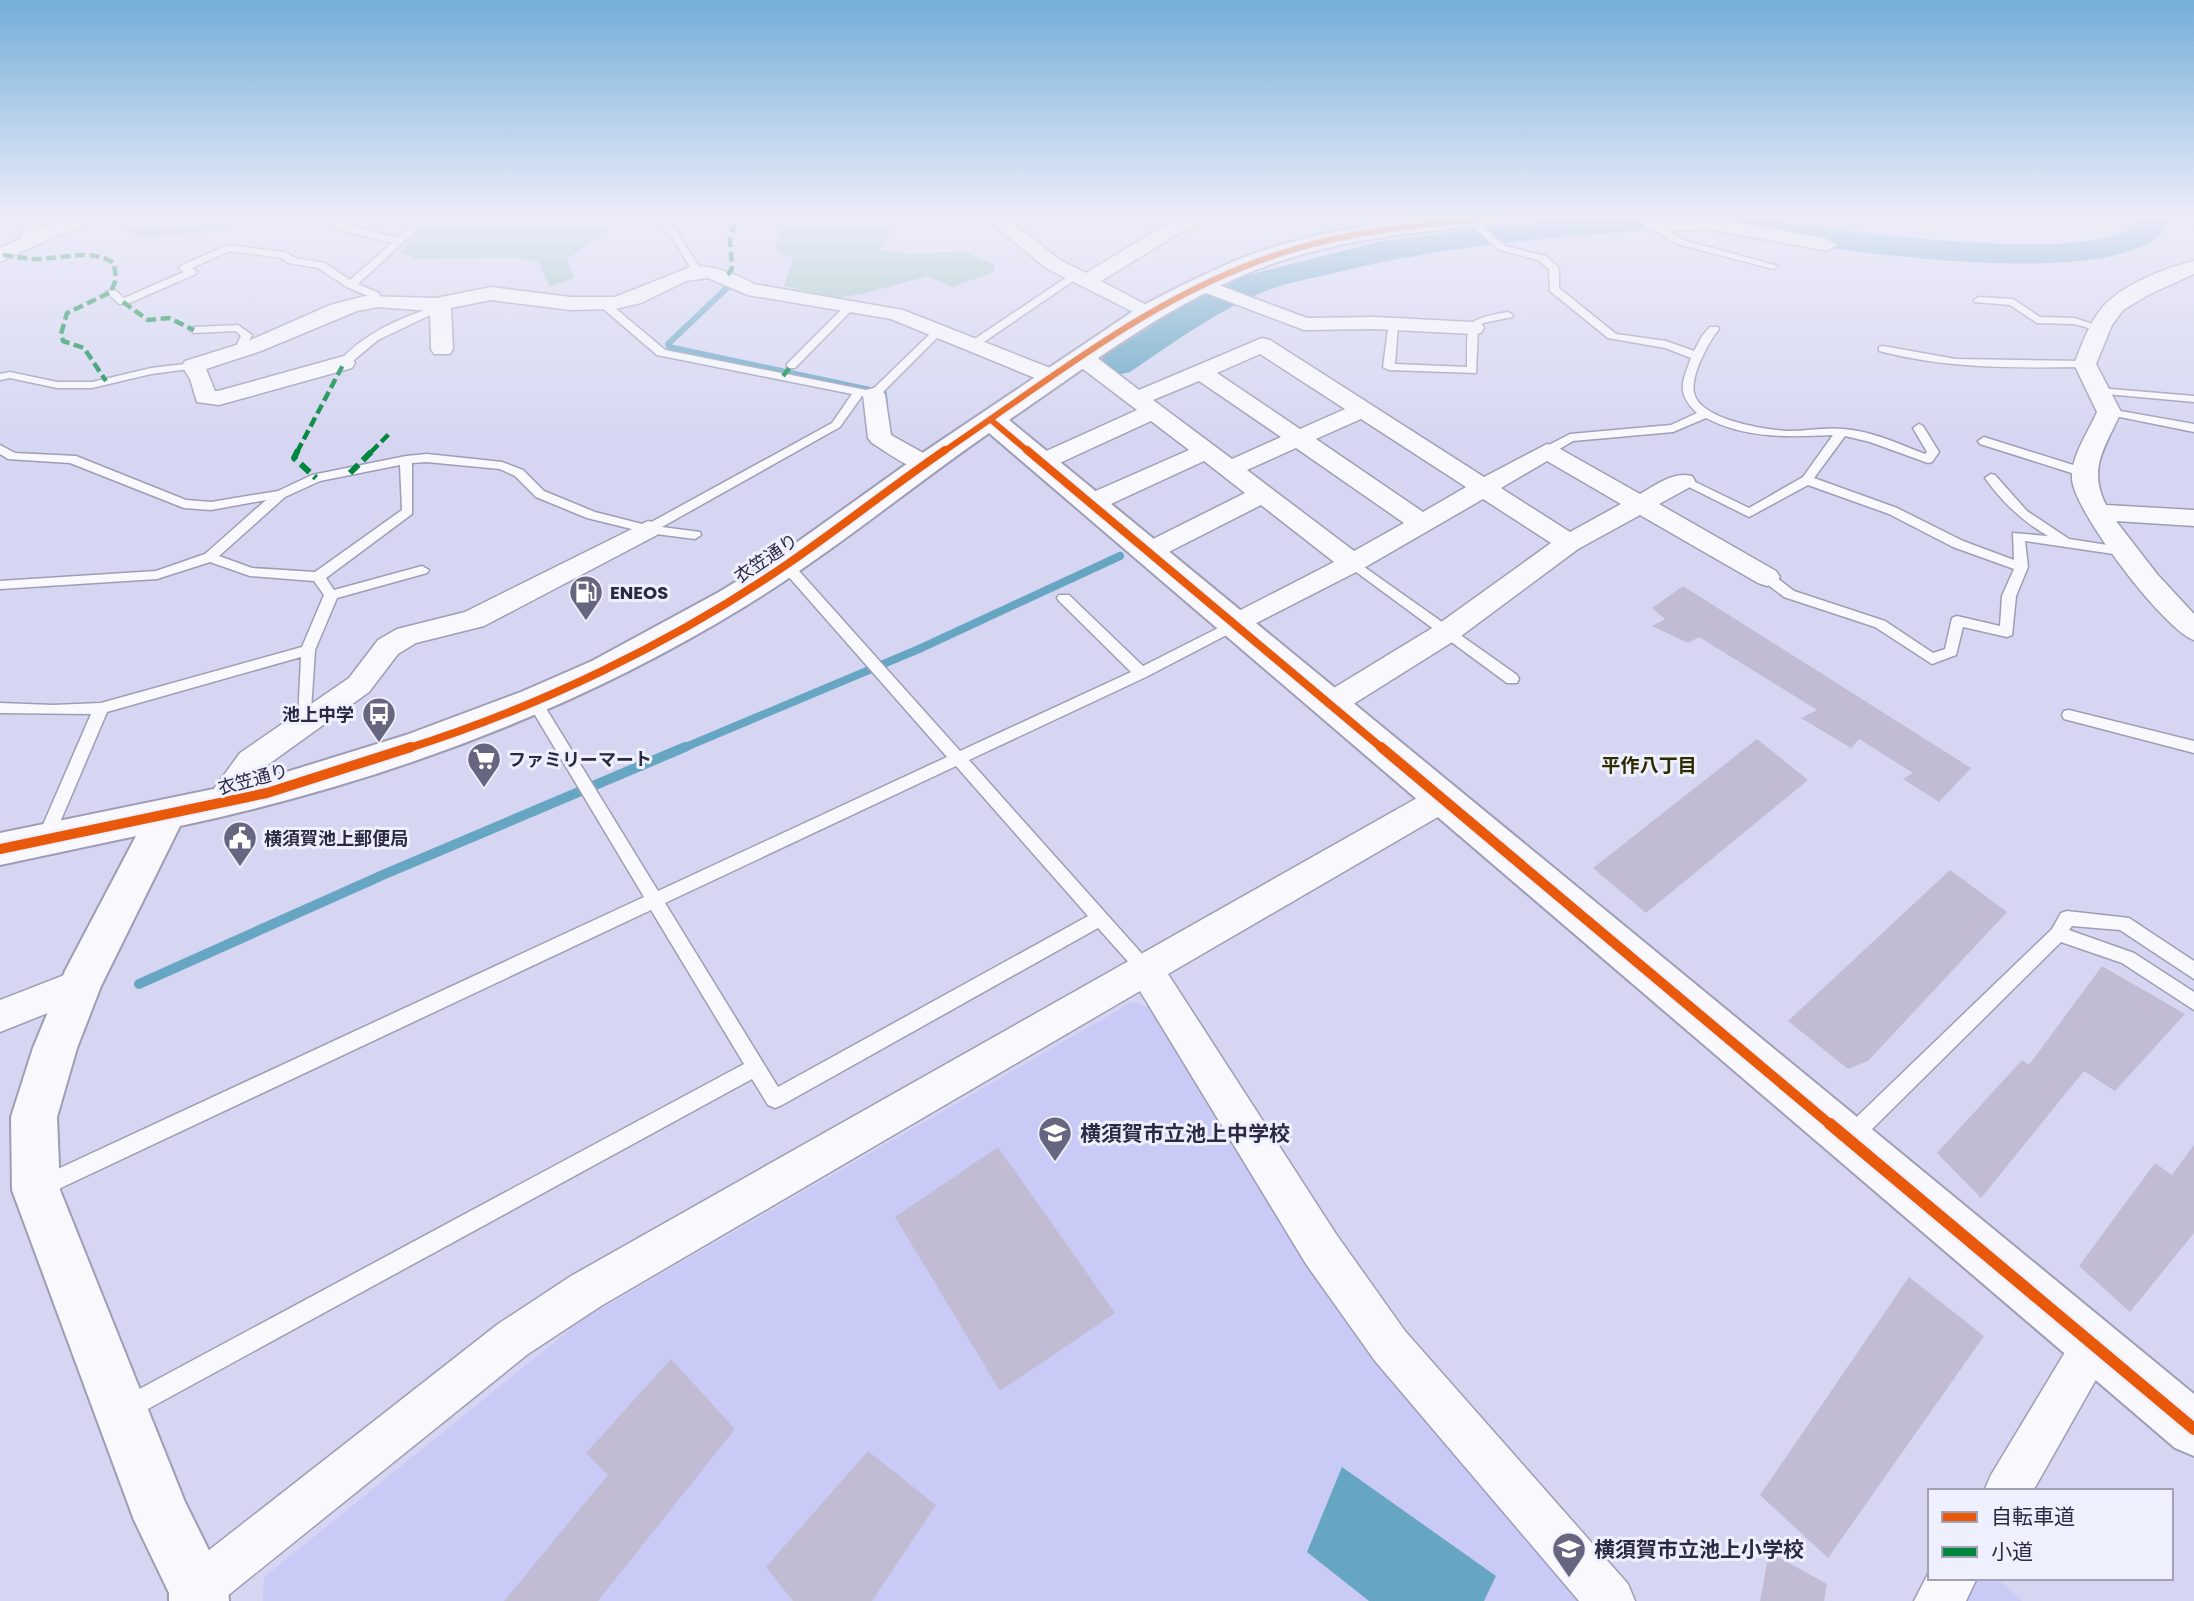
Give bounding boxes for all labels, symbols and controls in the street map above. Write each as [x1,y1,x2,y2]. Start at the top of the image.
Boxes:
street label: 衣笠通り [729,528,803,588]
fuel station icon: ENEOS [567,573,605,622]
place label: ENEOS [610,580,668,605]
bus stop icon: 池上中学 [360,695,398,744]
place label: 池上中学 [282,702,354,727]
supermarket icon: ファミリーマート [465,740,503,789]
place label: ファミリーマート [508,747,652,772]
district label: 平作八丁目 [1601,752,1697,779]
street label: 衣笠通り [215,758,291,800]
public building icon: 横須賀池上郵便局 [221,819,259,868]
place label: 横須賀池上郵便局 [264,826,408,851]
school or university icon: 横須賀市立池上中学校 [1036,1114,1074,1163]
place label: 横須賀市立池上中学校 [1080,1119,1290,1148]
legend [1928,1489,2173,1580]
text: 自転車道 [1991,1502,2075,1531]
school or university icon: 横須賀市立池上小学校 [1550,1530,1588,1579]
place label: 横須賀市立池上小学校 [1594,1535,1804,1564]
text: 小道 [1991,1537,2033,1566]

